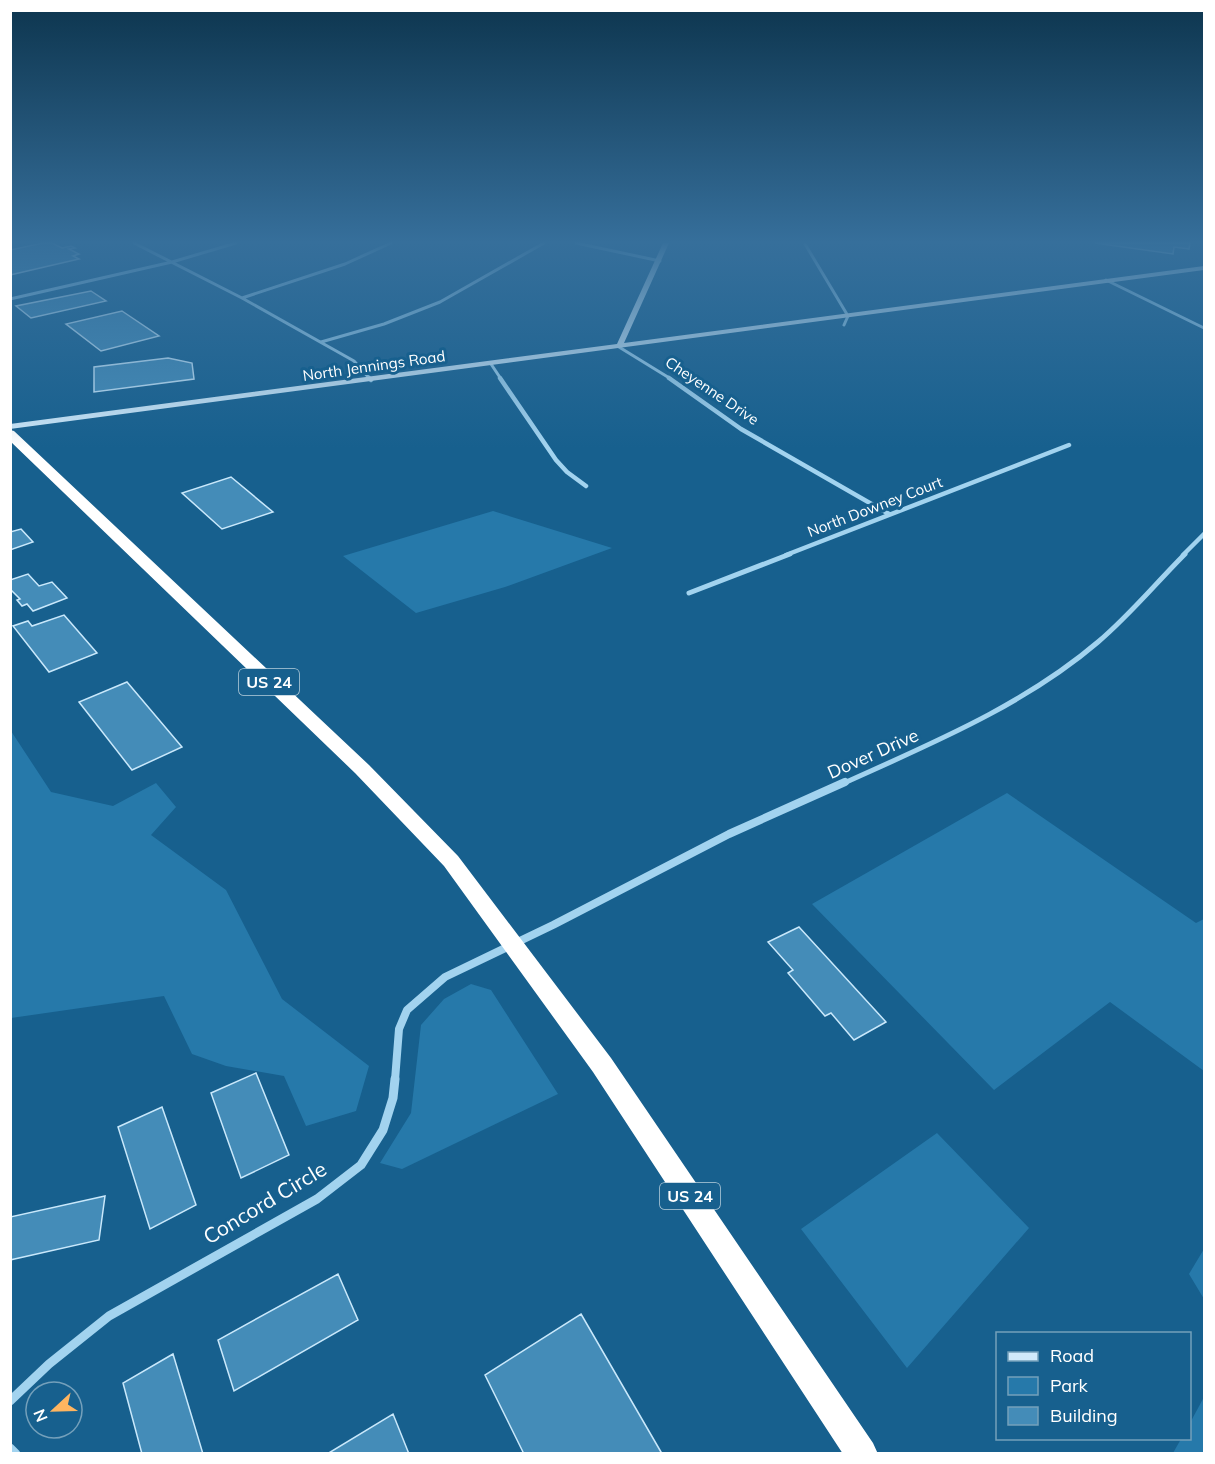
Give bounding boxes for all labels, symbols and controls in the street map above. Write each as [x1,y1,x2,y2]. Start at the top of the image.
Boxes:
street label: North Jennings Road [301,346,446,385]
street label: Cheyenne Drive [662,352,763,429]
street label: North Downey Court [805,472,945,541]
road number: US 24 [239,669,299,695]
street label: Dover Drive [824,723,922,784]
street label: Concord Circle [198,1155,331,1249]
road number: US 24 [660,1183,720,1209]
legend [996,1332,1191,1440]
text: Road [1050,1344,1094,1367]
text: Park [1050,1374,1089,1397]
north arrow [24,1380,84,1440]
text: Building [1050,1404,1118,1427]
text: N [29,1406,52,1425]

